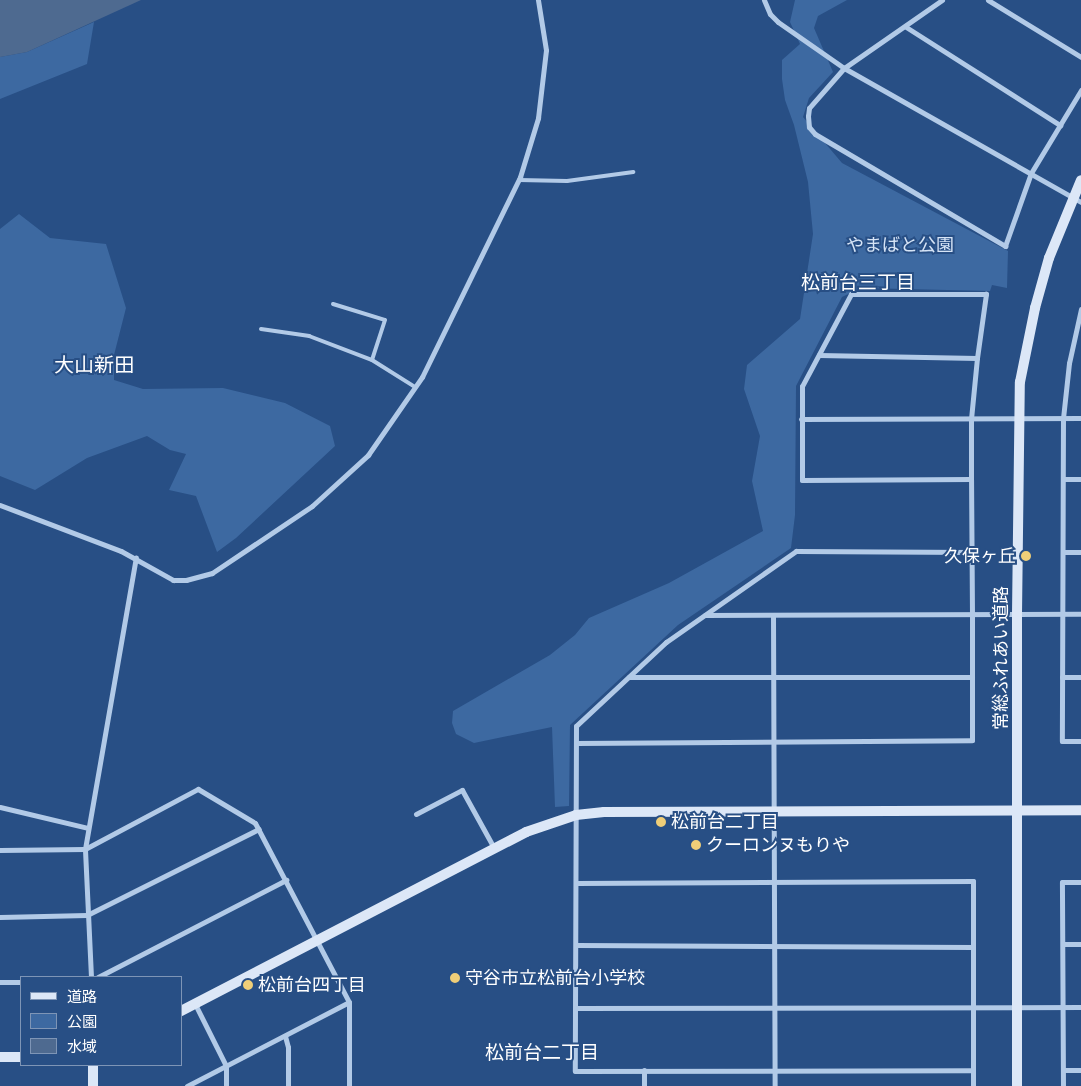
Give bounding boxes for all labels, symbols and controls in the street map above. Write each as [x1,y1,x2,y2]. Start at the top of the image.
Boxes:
park label: やまばと公園 [846,234,954,256]
district label: 松前台三丁目 [801,273,915,295]
district label: 大山新田 [54,353,134,377]
place label: 久保ヶ丘 [944,545,1016,567]
marker: 久保ヶ丘 [1020,550,1032,562]
street label: 常総ふれあい道路 [990,586,1012,730]
place label: 松前台二丁目 [671,811,779,833]
marker: 松前台二丁目 [655,816,667,828]
place label: クーロンヌもりや [706,834,850,856]
marker: クーロンヌもりや [690,839,702,851]
place label: 守谷市立松前台小学校 [465,967,645,989]
marker: 守谷市立松前台小学校 [449,972,461,984]
place label: 松前台四丁目 [258,974,366,996]
legend [20,976,182,1066]
marker: 松前台四丁目 [242,979,254,991]
text: 道路 [67,988,97,1006]
text: 公園 [67,1013,97,1031]
text: 水域 [67,1038,97,1056]
district label: 松前台二丁目 [485,1043,599,1065]

